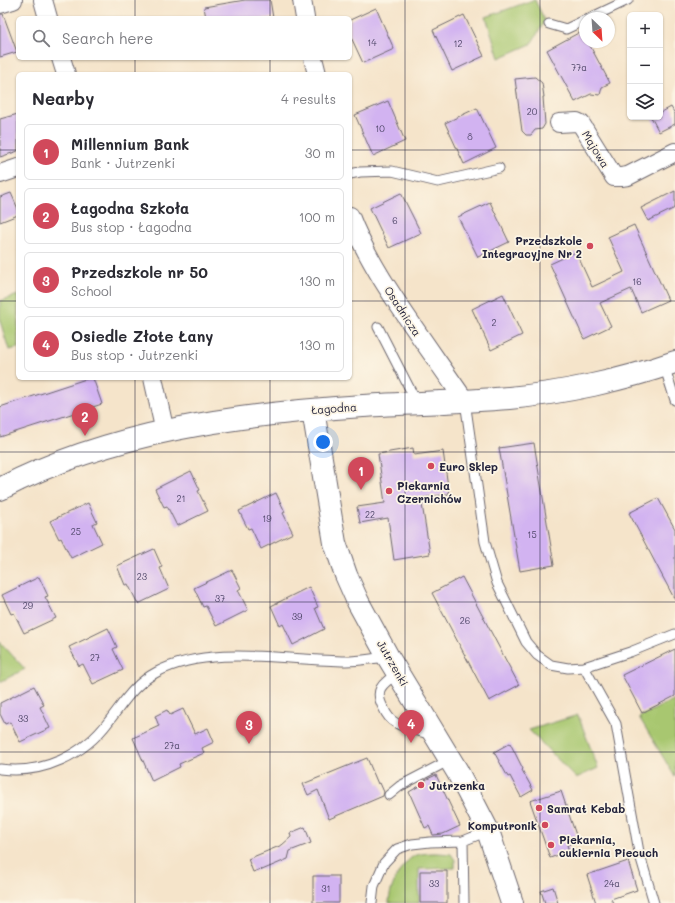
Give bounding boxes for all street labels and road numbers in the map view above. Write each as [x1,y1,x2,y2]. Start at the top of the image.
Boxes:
street label: Majowa [579,127,613,171]
street label: Osadnicza [381,283,425,339]
street label: Łagodna [311,399,357,417]
street label: Jutrzenki [374,637,412,689]

